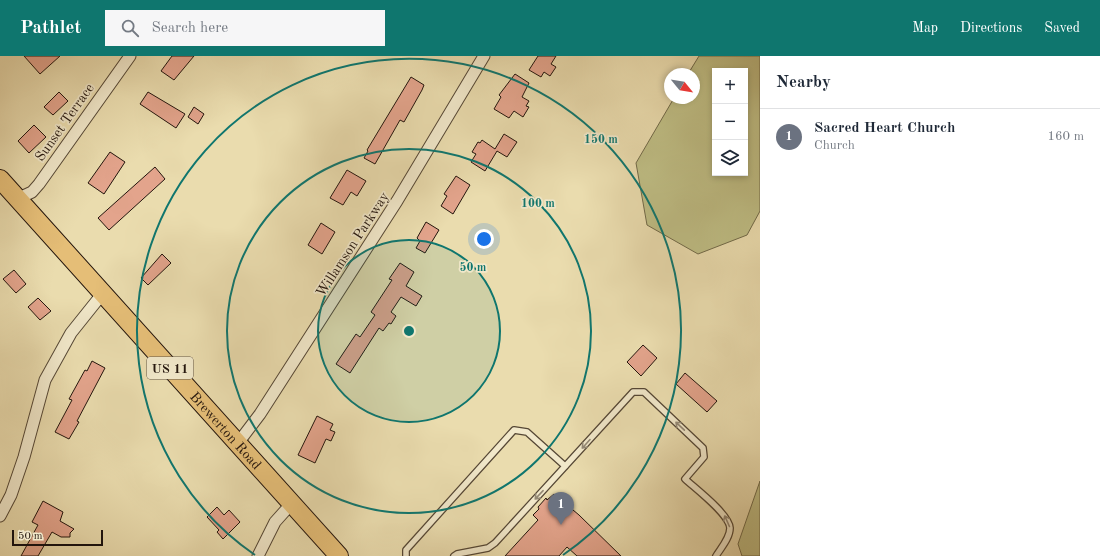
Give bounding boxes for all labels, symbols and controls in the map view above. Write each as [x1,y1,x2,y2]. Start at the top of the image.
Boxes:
search box [105,10,385,46]
icon: search [119,17,141,39]
text: Pathlet [20,19,81,38]
text: Search here [151,21,228,36]
text: Map [912,21,938,35]
text: Directions [960,21,1022,35]
text: Saved [1044,21,1080,35]
north arrow [664,68,700,104]
map controls [712,68,748,176]
button: + [712,68,748,104]
text: Nearby [776,74,831,91]
street label: Sunset Terrace [33,81,97,164]
button: − [712,104,748,140]
text: Sacred Heart Church [814,121,956,136]
text: 1 [785,130,793,143]
text: 160 m [1047,130,1084,143]
text: 150 m [584,133,618,146]
text: Church [814,139,855,152]
button: layers [712,140,748,176]
street label: Willamson Parkway [314,189,392,299]
text: 100 m [521,198,555,210]
your location [474,229,494,249]
text: 50 m [460,261,487,274]
centre of rings [402,324,416,338]
road number: US 11 [147,357,193,379]
street label: Brewerton Road [187,390,264,472]
one-way arrow [675,421,685,431]
one-way arrow [582,438,591,448]
one-way arrow [534,490,544,500]
pin: 1 [548,492,574,525]
one-way arrow [723,516,730,528]
scale bar [12,528,103,547]
text: 50 m [18,531,43,542]

